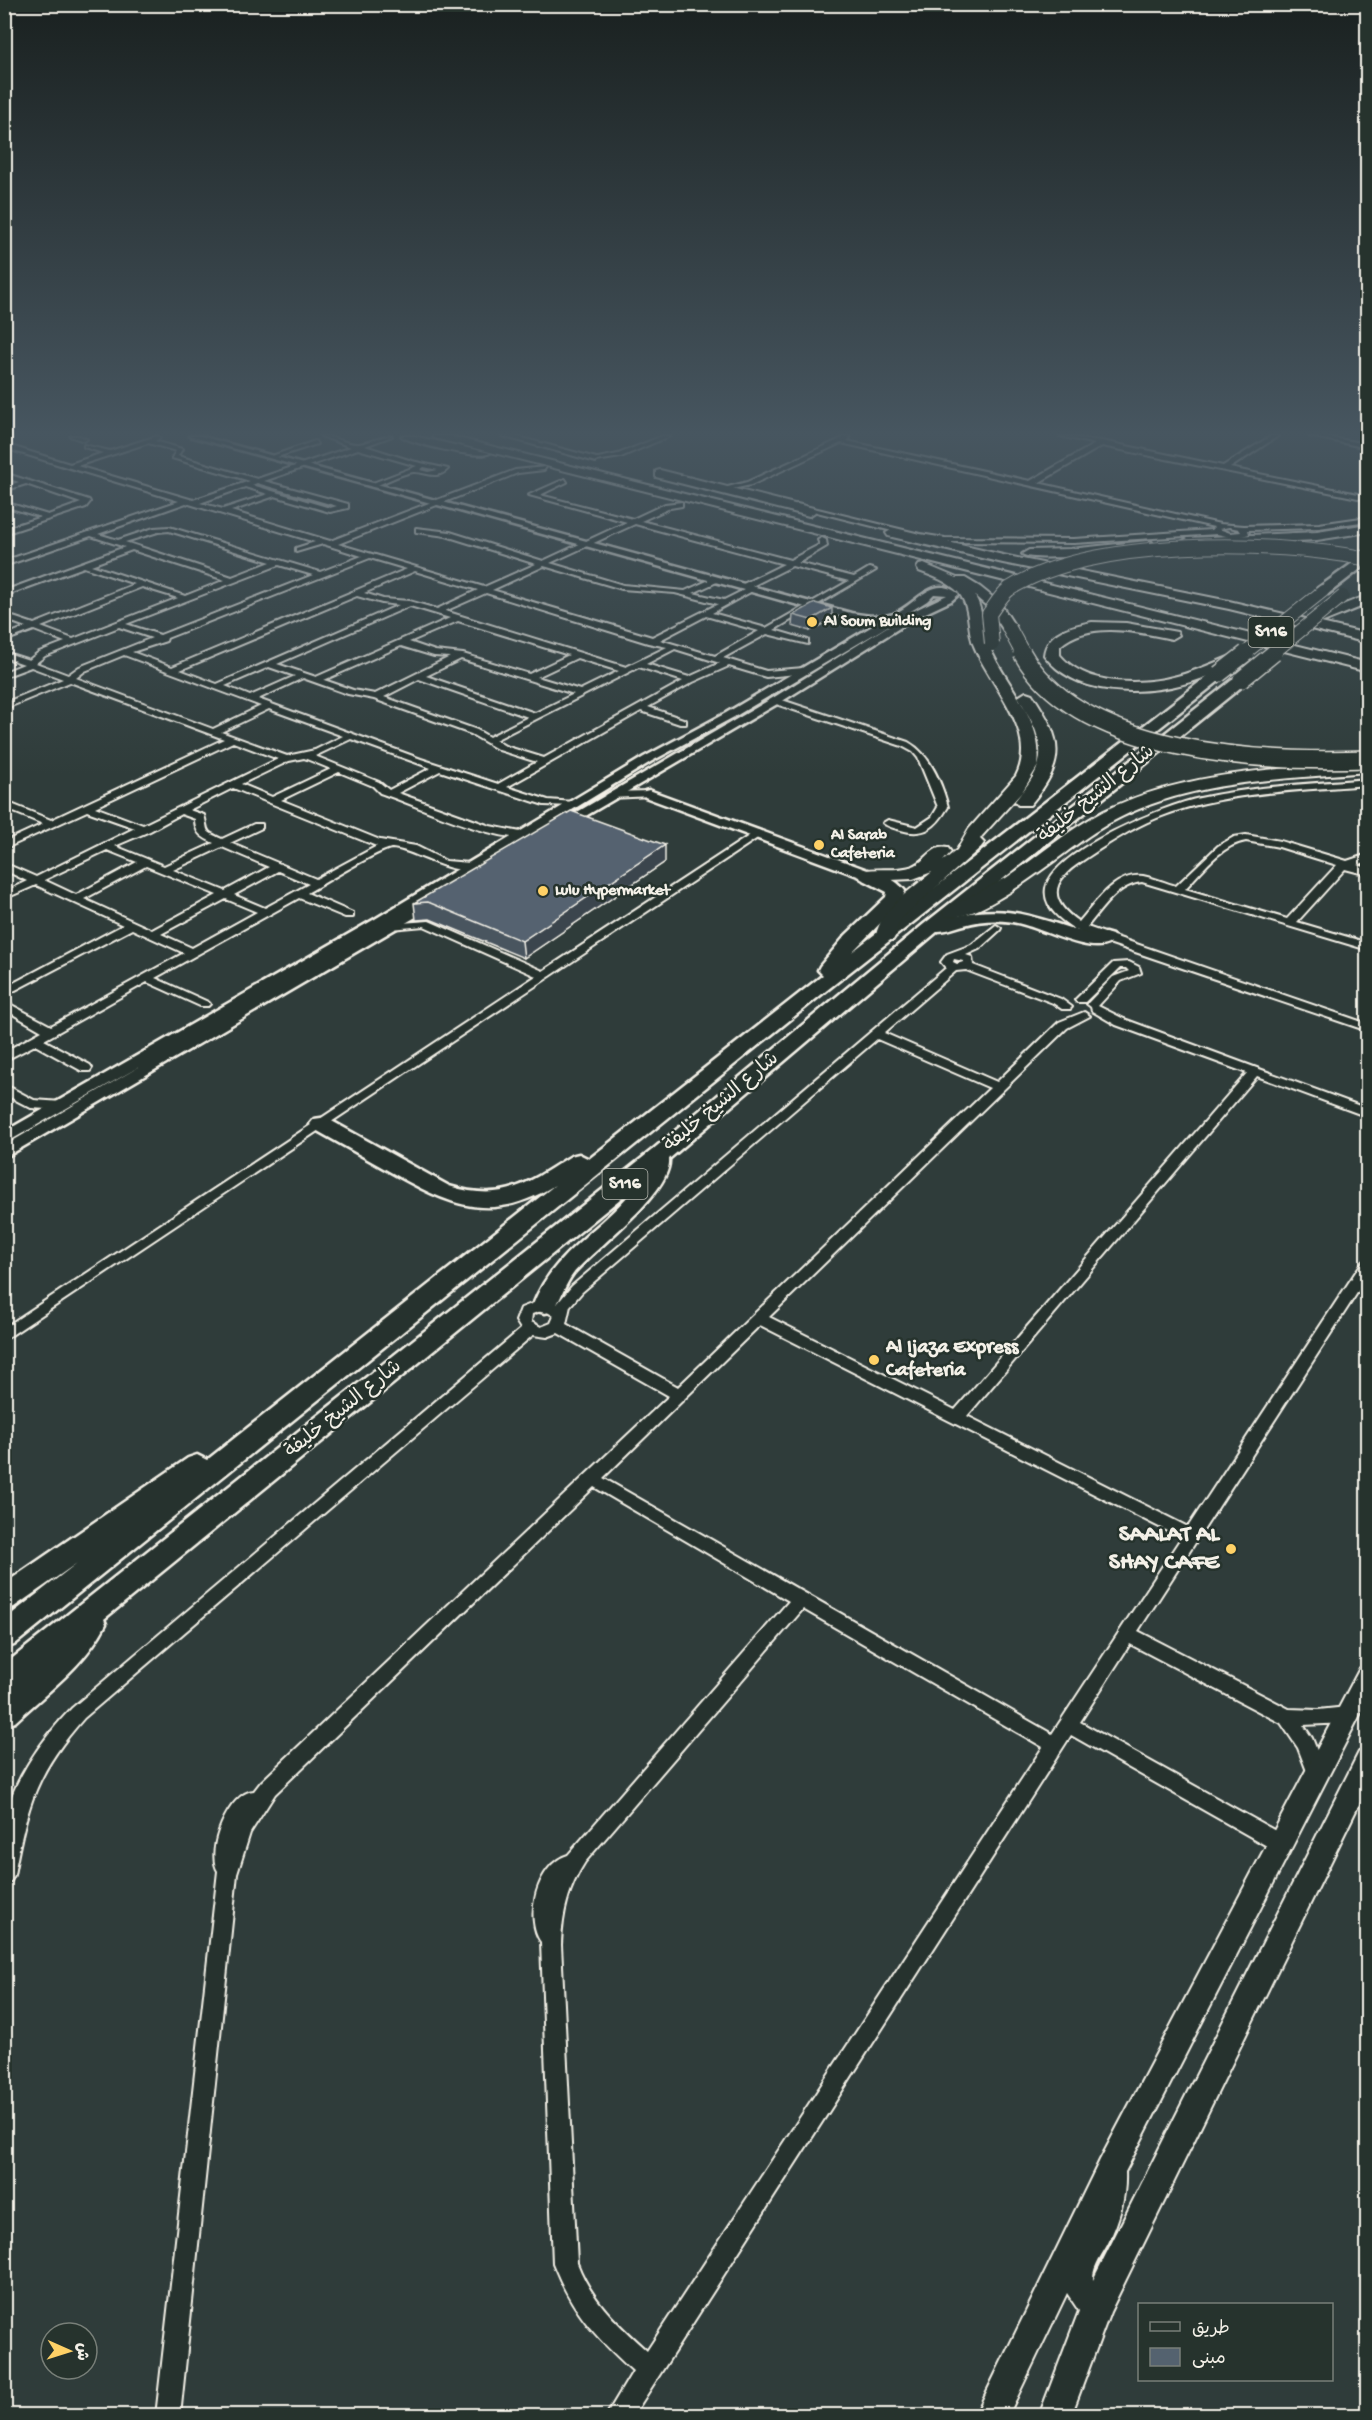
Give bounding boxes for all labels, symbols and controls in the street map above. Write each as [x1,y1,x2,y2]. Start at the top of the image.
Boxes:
place label: Al Soum Building [823,613,931,632]
marker: Al Soum Building [805,615,819,629]
road number: S116 [1248,617,1294,647]
street label: شارع الشيخ خليفة [1033,740,1160,849]
place label: Al Sarab Cafeteria [830,827,896,864]
marker: Al Sarab Cafeteria [812,838,826,852]
place label: Lulu Hypermarket [555,882,671,901]
marker: Lulu Hypermarket [536,884,550,898]
street label: شارع الشيخ خليفة [659,1047,784,1158]
road number: S116 [602,1169,648,1199]
place label: Al Ijaza Express Cafeteria [885,1337,1020,1383]
marker: Al Ijaza Express Cafeteria [867,1353,881,1367]
street label: شارع الشيخ خليفة [280,1355,407,1464]
place label: SAALAT AL SHAY CAFE [1109,1521,1221,1578]
marker: SAALAT AL SHAY CAFE [1224,1542,1238,1556]
legend [1138,2303,1333,2381]
text: طريق [1192,2319,1230,2340]
north arrow [39,2321,99,2381]
text: ش [71,2342,90,2361]
text: مبنى [1192,2349,1226,2370]

